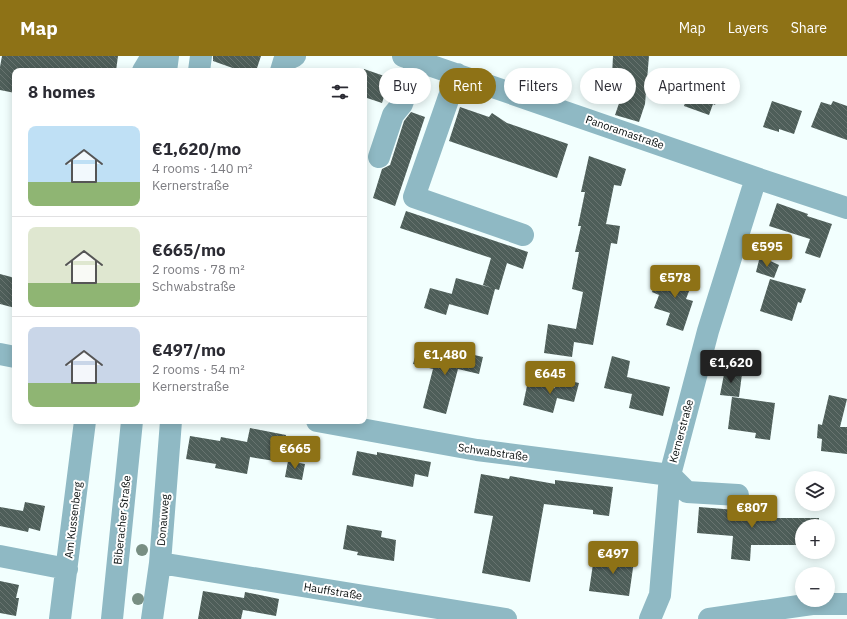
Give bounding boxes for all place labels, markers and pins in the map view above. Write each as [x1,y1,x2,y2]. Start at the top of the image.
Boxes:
pin: €595 [743,234,791,268]
pin: €578 [651,265,699,299]
pin: €1,480 [412,342,478,376]
pin: €1,620 [698,350,764,384]
pin: €645 [526,361,574,395]
pin: €665 [271,436,319,470]
pin: €807 [728,495,776,529]
pin: €497 [589,541,637,575]

